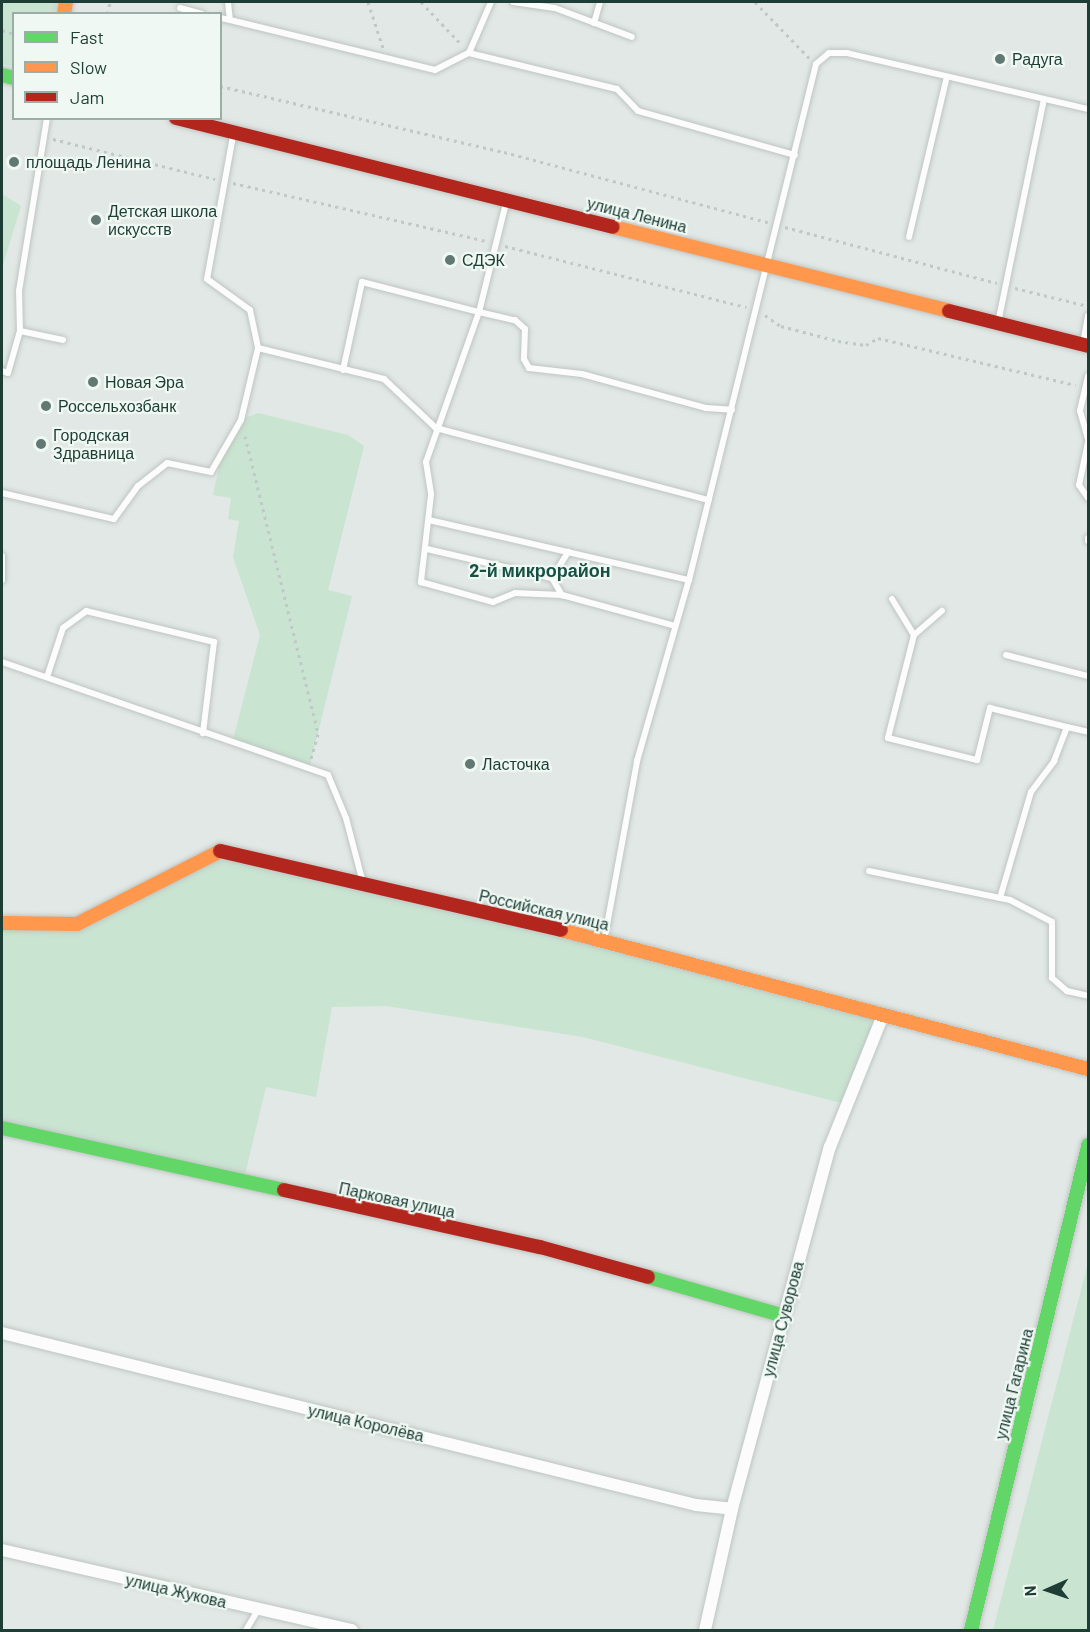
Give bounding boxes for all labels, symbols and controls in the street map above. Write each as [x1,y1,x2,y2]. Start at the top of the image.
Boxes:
legend [12,12,222,120]
text: Fast [70,26,104,48]
place label: Радуга [1012,49,1063,69]
marker: Радуга [993,52,1007,66]
text: Slow [70,56,107,78]
text: Jam [70,86,104,108]
place label: площадь Ленина [26,152,151,172]
marker: площадь Ленина [7,155,21,169]
street label: улица Ленина [585,193,689,237]
place label: Детская школа искусств [108,201,217,239]
marker: Детская школа искусств [89,213,103,227]
place label: СДЭК [462,250,505,270]
marker: СДЭК [443,253,457,267]
place label: Новая Эра [105,372,184,392]
marker: Новая Эра [86,375,100,389]
place label: Россельхозбанк [58,396,176,416]
marker: Россельхозбанк [39,399,53,413]
place label: Городская Здравница [53,425,134,463]
marker: Городская Здравница [34,437,48,451]
district label: 2-й микрорайон [469,559,611,581]
place label: Ласточка [482,754,550,774]
marker: Ласточка [463,757,477,771]
street label: Российская улица [477,886,611,934]
street label: Парковая улица [337,1178,457,1222]
street label: улица Суворова [758,1259,808,1379]
street label: улица Гагарина [991,1326,1037,1442]
street label: улица Королёва [306,1400,426,1446]
north arrow [1018,1560,1078,1620]
street label: улица Жукова [124,1570,228,1612]
text: N [1020,1585,1039,1597]

